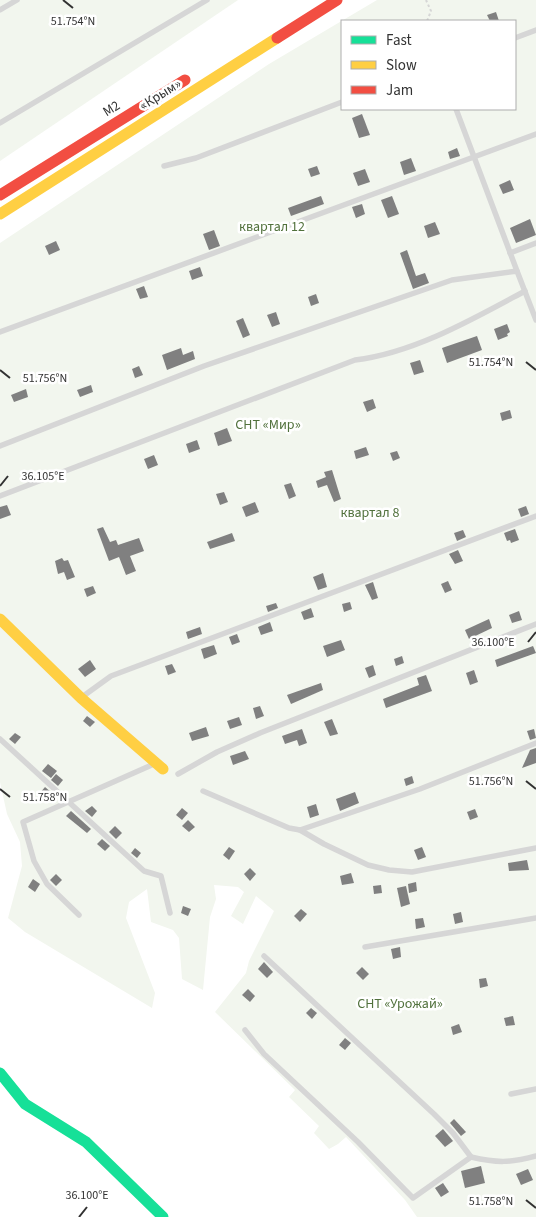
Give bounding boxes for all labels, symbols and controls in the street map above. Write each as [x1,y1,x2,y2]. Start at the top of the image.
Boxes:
text: 51.754°N [51,13,95,30]
legend [341,20,516,110]
text: Fast [386,30,412,51]
text: Slow [386,55,417,76]
street label: «Крым» [136,74,185,116]
text: Jam [386,80,413,101]
street label: М2 [99,96,124,122]
park label: квартал 12 [239,217,305,237]
text: 51.754°N [469,354,513,371]
text: 51.756°N [23,370,67,387]
park label: СНТ «Мир» [235,415,301,435]
text: 36.105°E [21,468,65,485]
park label: квартал 8 [340,503,400,523]
text: 36.100°E [471,634,515,651]
text: 51.756°N [469,773,513,790]
text: 51.758°N [23,789,67,806]
park label: СНТ «Урожай» [357,994,443,1014]
text: 36.100°E [65,1187,109,1204]
text: 51.758°N [469,1193,513,1210]

